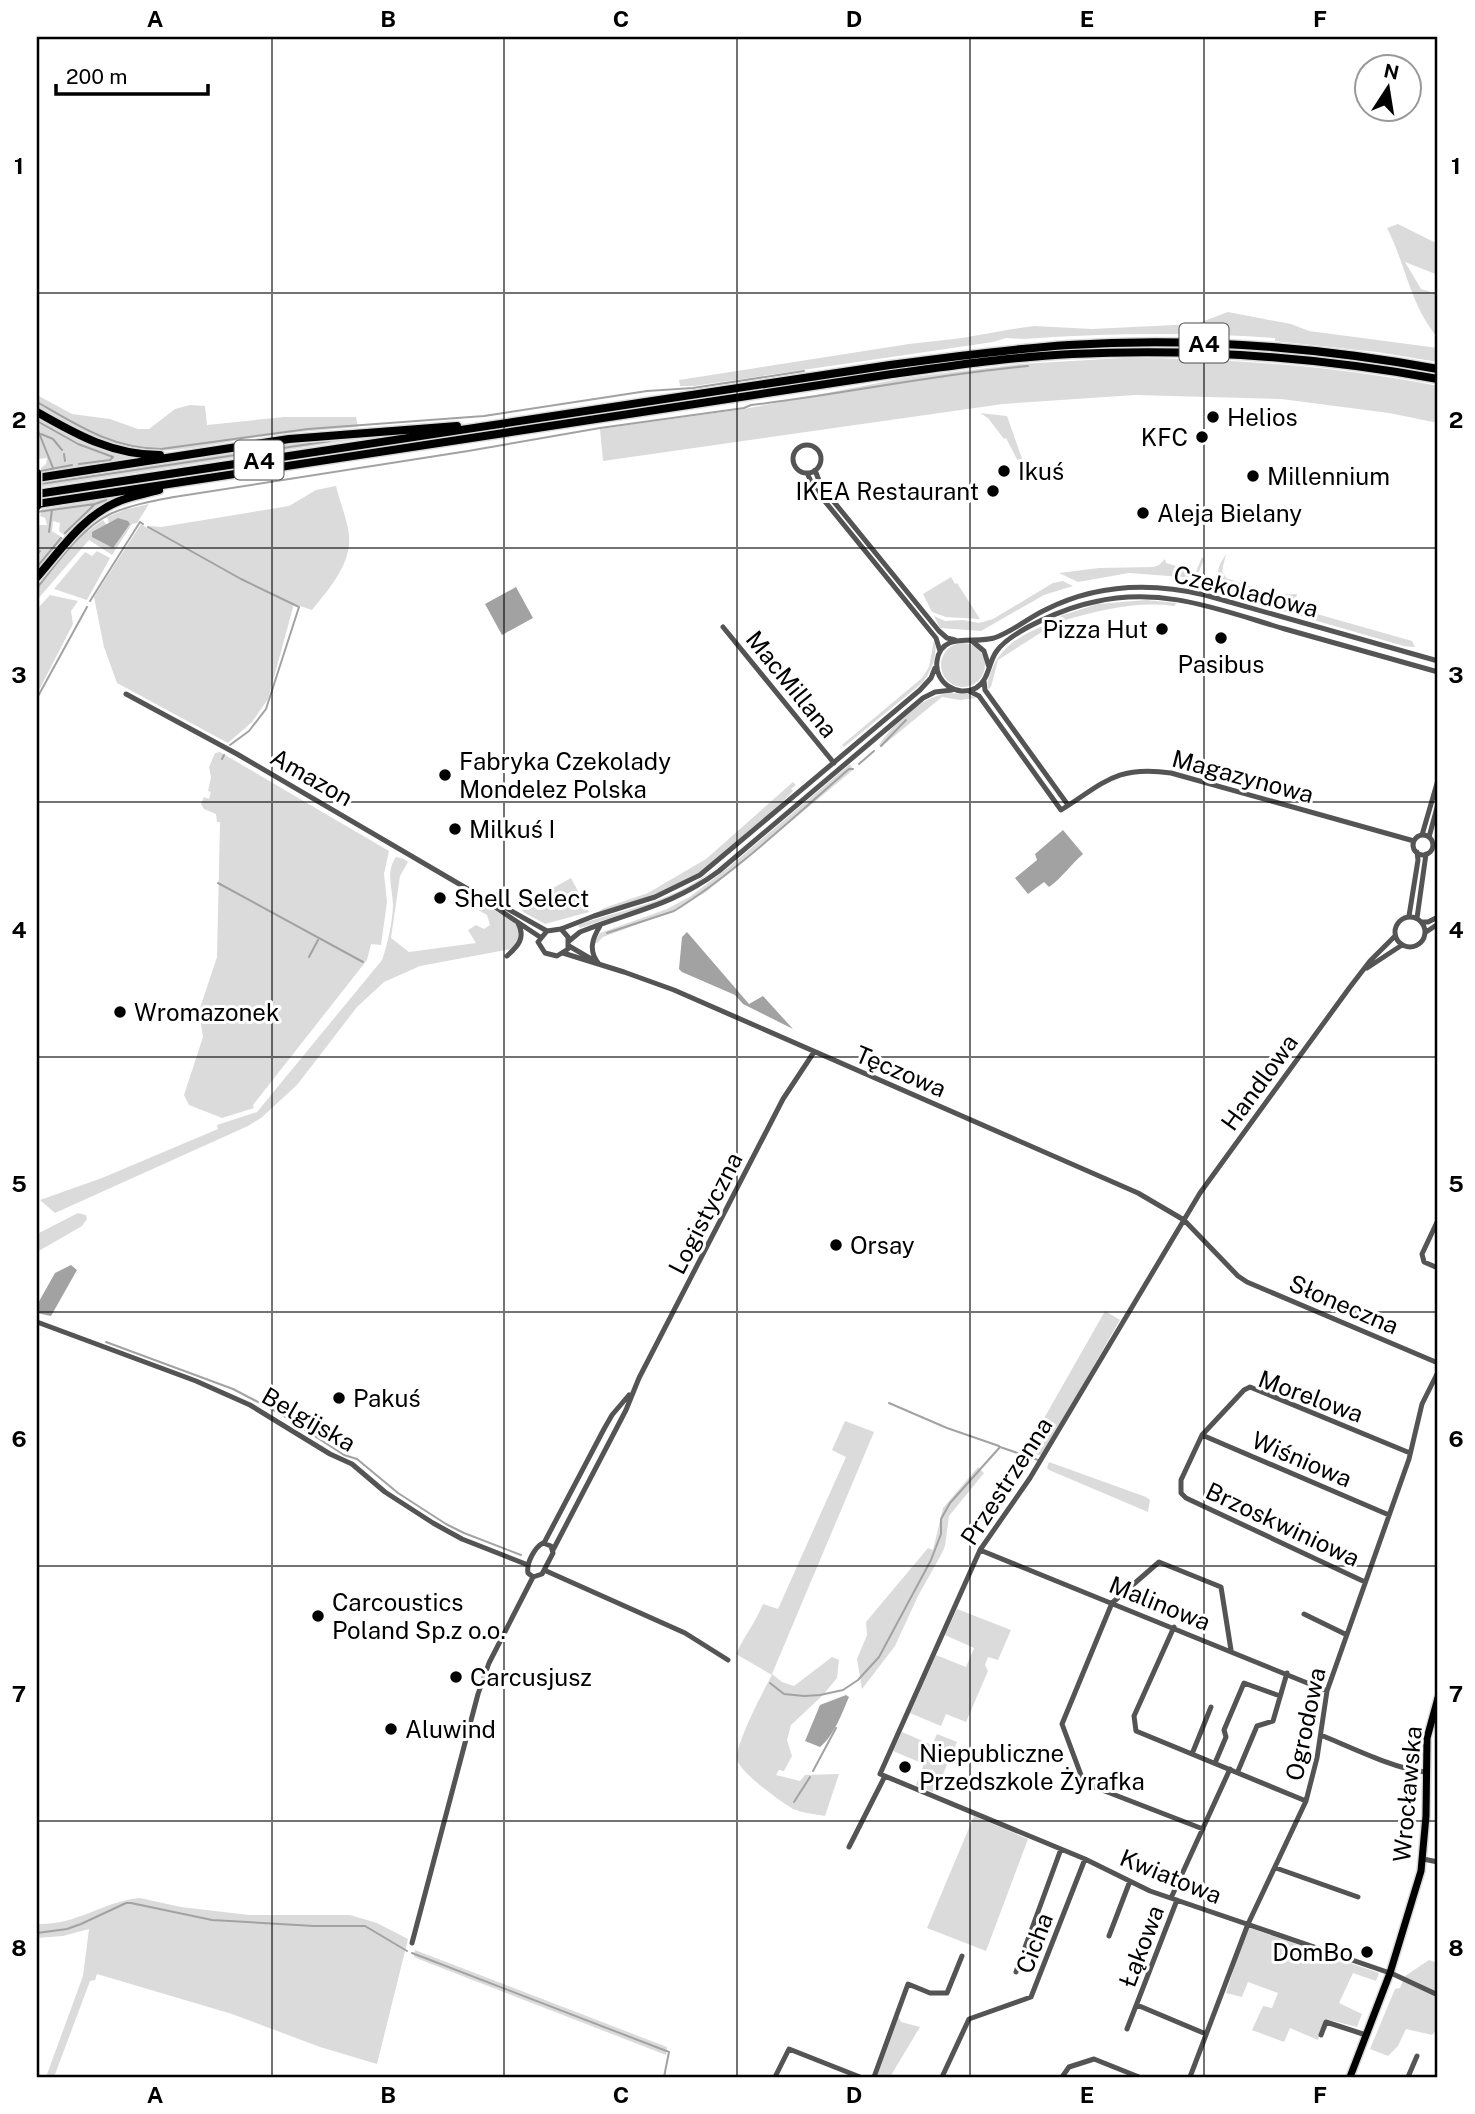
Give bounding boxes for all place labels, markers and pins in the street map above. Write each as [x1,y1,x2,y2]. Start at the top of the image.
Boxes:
place label: Helios [1227,403,1298,431]
marker: Helios [1205,409,1221,425]
place label: KFC [1141,423,1188,451]
marker: KFC [1194,429,1210,445]
place label: Ikuś [1018,457,1064,485]
place label: Millennium [1267,462,1390,490]
marker: Ikuś [996,463,1012,479]
marker: Millennium [1245,468,1261,484]
place label: IKEA Restaurant [795,477,979,505]
marker: IKEA Restaurant [985,483,1001,499]
place label: Aleja Bielany [1157,499,1302,527]
marker: Aleja Bielany [1135,505,1151,521]
place label: Pizza Hut [1043,615,1148,643]
marker: Pizza Hut [1154,621,1170,637]
marker: Pasibus [1213,630,1229,646]
place label: Pasibus [1178,650,1264,678]
place label: Fabryka Czekolady Mondelez Polska [459,747,671,803]
marker: Fabryka Czekolady Mondelez Polska [437,767,453,783]
place label: Milkuś I [469,815,555,843]
marker: Milkuś I [447,821,463,837]
place label: Shell Select [454,884,589,912]
marker: Shell Select [432,890,448,906]
place label: Wromazonek [134,998,279,1026]
marker: Wromazonek [112,1004,128,1020]
place label: Orsay [850,1231,915,1259]
marker: Orsay [828,1237,844,1253]
place label: Pakuś [353,1384,421,1412]
marker: Pakuś [331,1390,347,1406]
place label: Carcoustics Poland Sp.z o.o. [332,1588,506,1644]
marker: Carcoustics Poland Sp.z o.o. [310,1608,326,1624]
place label: Carcusjusz [470,1663,592,1691]
marker: Carcusjusz [448,1669,464,1685]
place label: Aluwind [405,1715,496,1743]
marker: Aluwind [383,1721,399,1737]
place label: Niepubliczne Przedszkole Żyrafka [919,1739,1145,1795]
marker: Niepubliczne Przedszkole Żyrafka [897,1759,913,1775]
place label: DomBo [1272,1938,1353,1966]
marker: DomBo [1359,1944,1375,1960]

